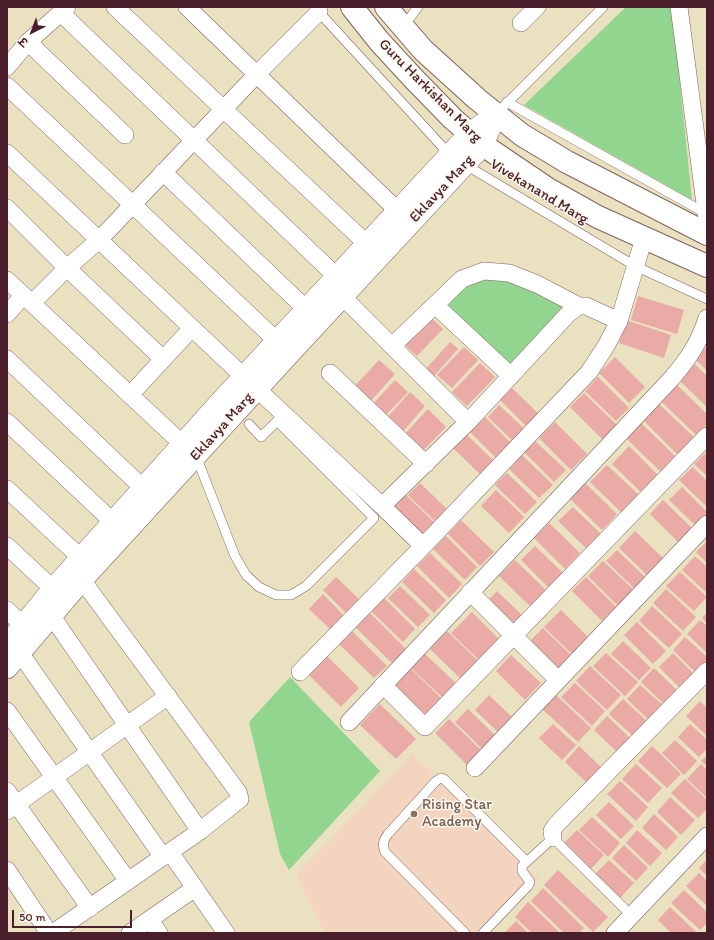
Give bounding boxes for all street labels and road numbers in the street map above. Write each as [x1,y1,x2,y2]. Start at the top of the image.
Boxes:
street label: Guru Harkishan Marg [375,36,485,146]
street label: Eklavya Marg [406,151,478,227]
street label: Vivekanand Marg [487,156,591,228]
street label: Eklavya Marg [187,389,257,465]

